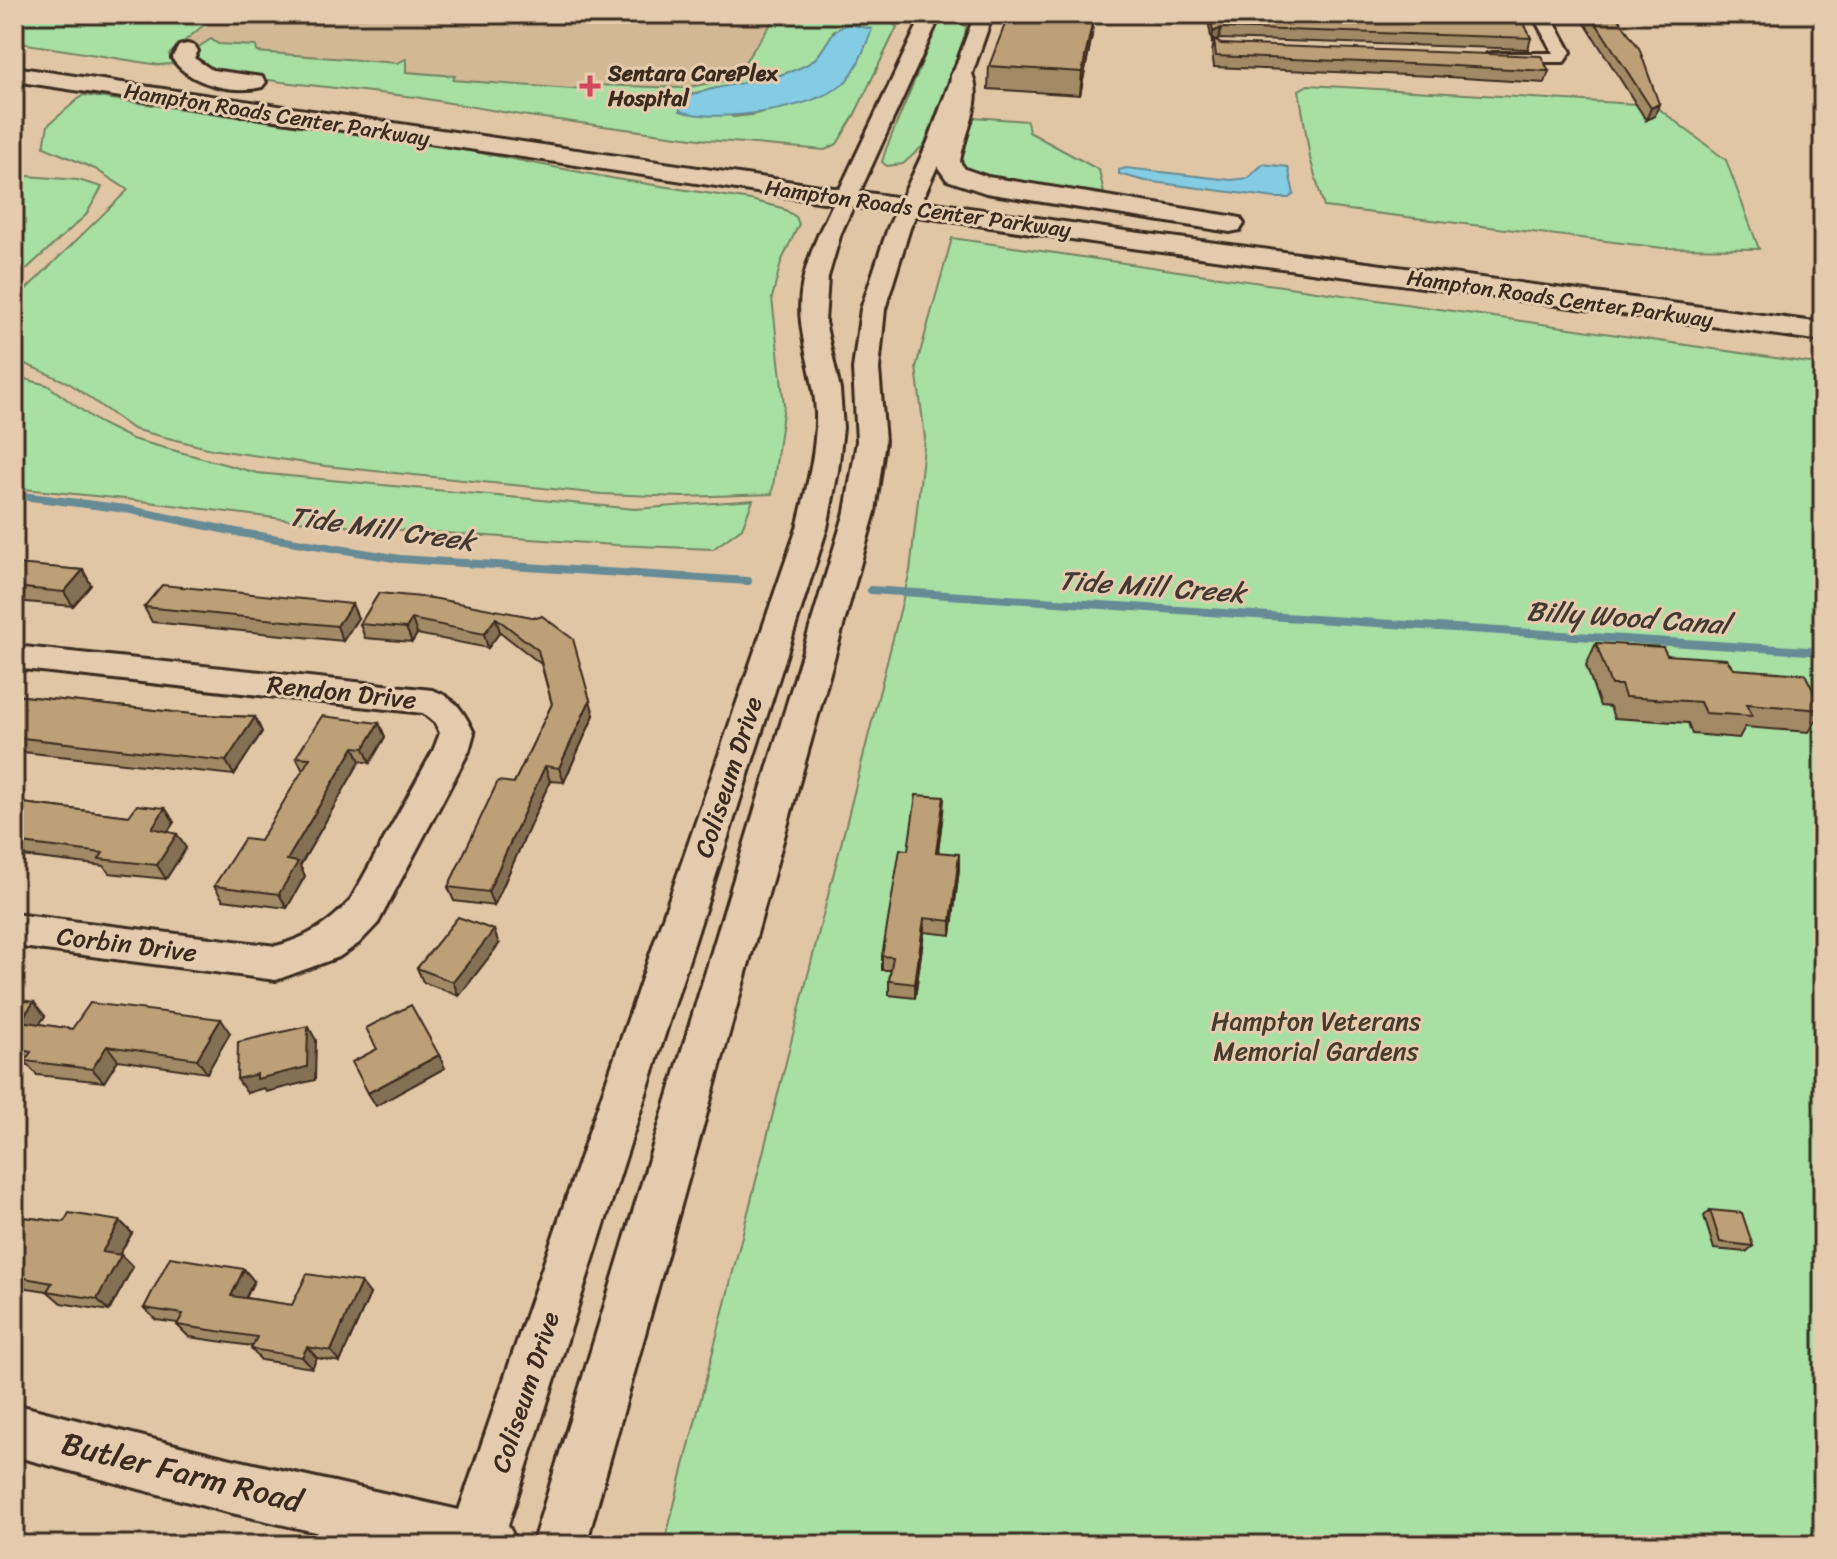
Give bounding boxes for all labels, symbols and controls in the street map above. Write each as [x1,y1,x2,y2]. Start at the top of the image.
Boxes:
place label: Sentara CarePlex Hospital [607,54,778,118]
street label: Hampton Roads Center Parkway [121,71,433,158]
marker: Sentara CarePlex Hospital [579,75,601,97]
street label: Hampton Roads Center Parkway [762,168,1074,249]
street label: Hampton Roads Center Parkway [1404,258,1716,339]
water label: Tide Mill Creek [286,491,481,566]
water label: Tide Mill Creek [1057,556,1250,618]
water label: Billy Wood Canal [1525,586,1737,649]
street label: Rendon Drive [265,661,419,723]
street label: Coliseum Drive [680,690,776,864]
street label: Corbin Drive [54,913,200,975]
park label: Hampton Veterans Memorial Gardens [1211,998,1421,1074]
street label: Coliseum Drive [477,1305,573,1479]
street label: Butler Farm Road [55,1415,310,1530]

